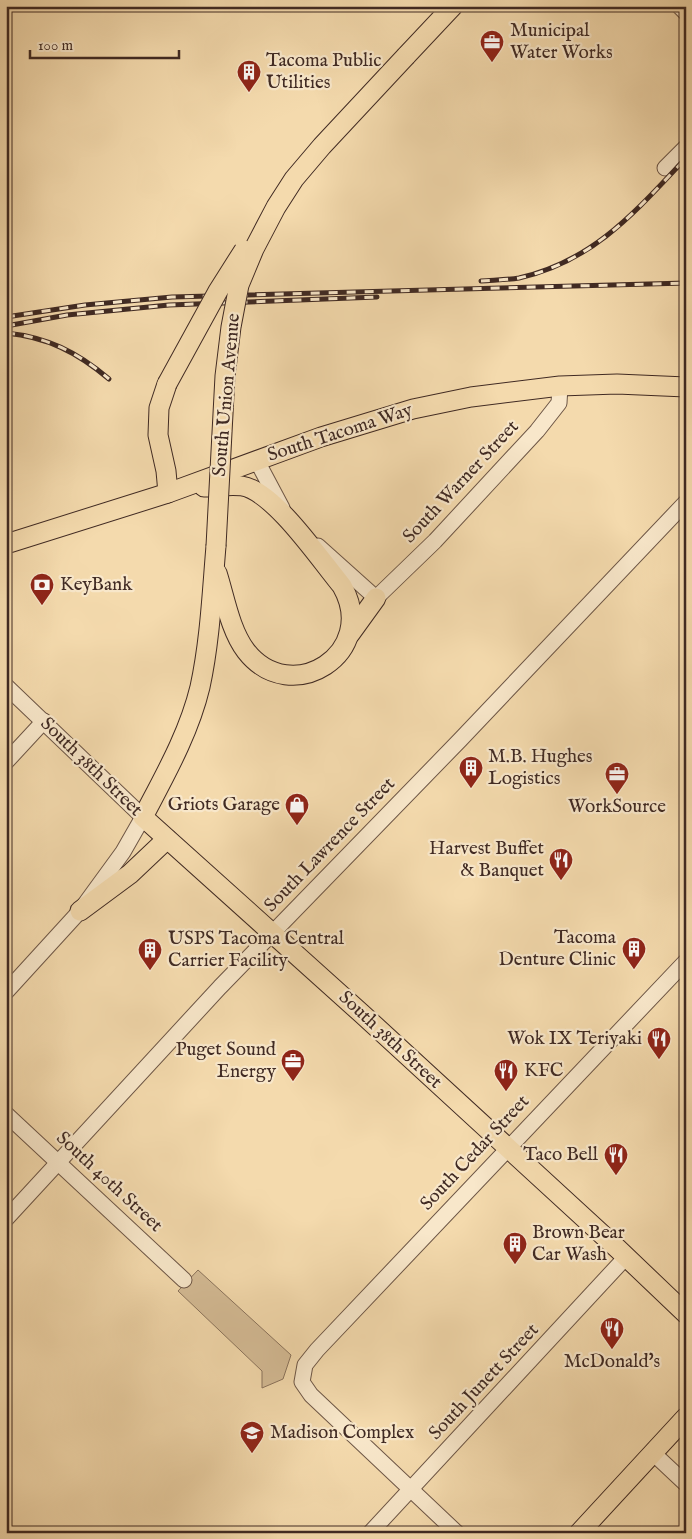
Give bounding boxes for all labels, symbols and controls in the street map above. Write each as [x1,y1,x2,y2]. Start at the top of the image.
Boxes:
place label: Municipal Water Works [510,19,613,65]
scale bar [30,28,179,60]
office icon: Municipal Water Works [479,29,505,63]
text: 100 m [38,36,74,55]
place label: Tacoma Public Utilities [266,49,381,95]
building icon: Tacoma Public Utilities [236,59,262,93]
street label: South Union Avenue [208,312,246,478]
street label: South Tacoma Way [265,398,416,468]
street label: South Warner Street [398,415,525,549]
bank icon: KeyBank [29,572,55,606]
place label: KeyBank [60,573,133,597]
street label: South 38th Street [35,712,148,822]
place label: M.B. Hughes Logistics [488,745,592,791]
building icon: M.B. Hughes Logistics [458,755,484,789]
office icon: WorkSource [604,761,630,795]
street label: South Lawrence Street [259,772,401,918]
shop icon: Griots Garage [284,792,310,826]
place label: Griots Garage [168,793,280,817]
place label: WorkSource [568,795,666,819]
place label: Harvest Buffet & Banquet [429,837,544,883]
restaurant icon: Harvest Buffet & Banquet [548,847,574,881]
place label: Tacoma Denture Clinic [499,926,617,972]
place label: USPS Tacoma Central Carrier Facility [168,927,345,973]
building icon: Tacoma Denture Clinic [621,936,647,970]
building icon: USPS Tacoma Central Carrier Facility [137,937,163,971]
street label: South 38th Street [333,986,447,1094]
restaurant icon: Wok IX Teriyaki [646,1026,672,1060]
place label: Wok IX Teriyaki [507,1027,642,1051]
place label: Puget Sound Energy [175,1038,277,1084]
office icon: Puget Sound Energy [280,1048,306,1082]
restaurant icon: KFC [493,1058,519,1092]
place label: KFC [524,1059,563,1083]
street label: South Cedar Street [415,1090,535,1216]
street label: South 40th Street [51,1126,168,1238]
restaurant icon: Taco Bell [603,1142,629,1176]
place label: Taco Bell [523,1143,599,1167]
place label: Brown Bear Car Wash [532,1221,625,1267]
building icon: Brown Bear Car Wash [502,1231,528,1265]
restaurant icon: McDonald's [599,1316,625,1350]
street label: South Junett Street [424,1318,545,1445]
place label: McDonald's [564,1350,660,1374]
school or university icon: Madison Complex [239,1420,265,1454]
place label: Madison Complex [270,1421,414,1445]

